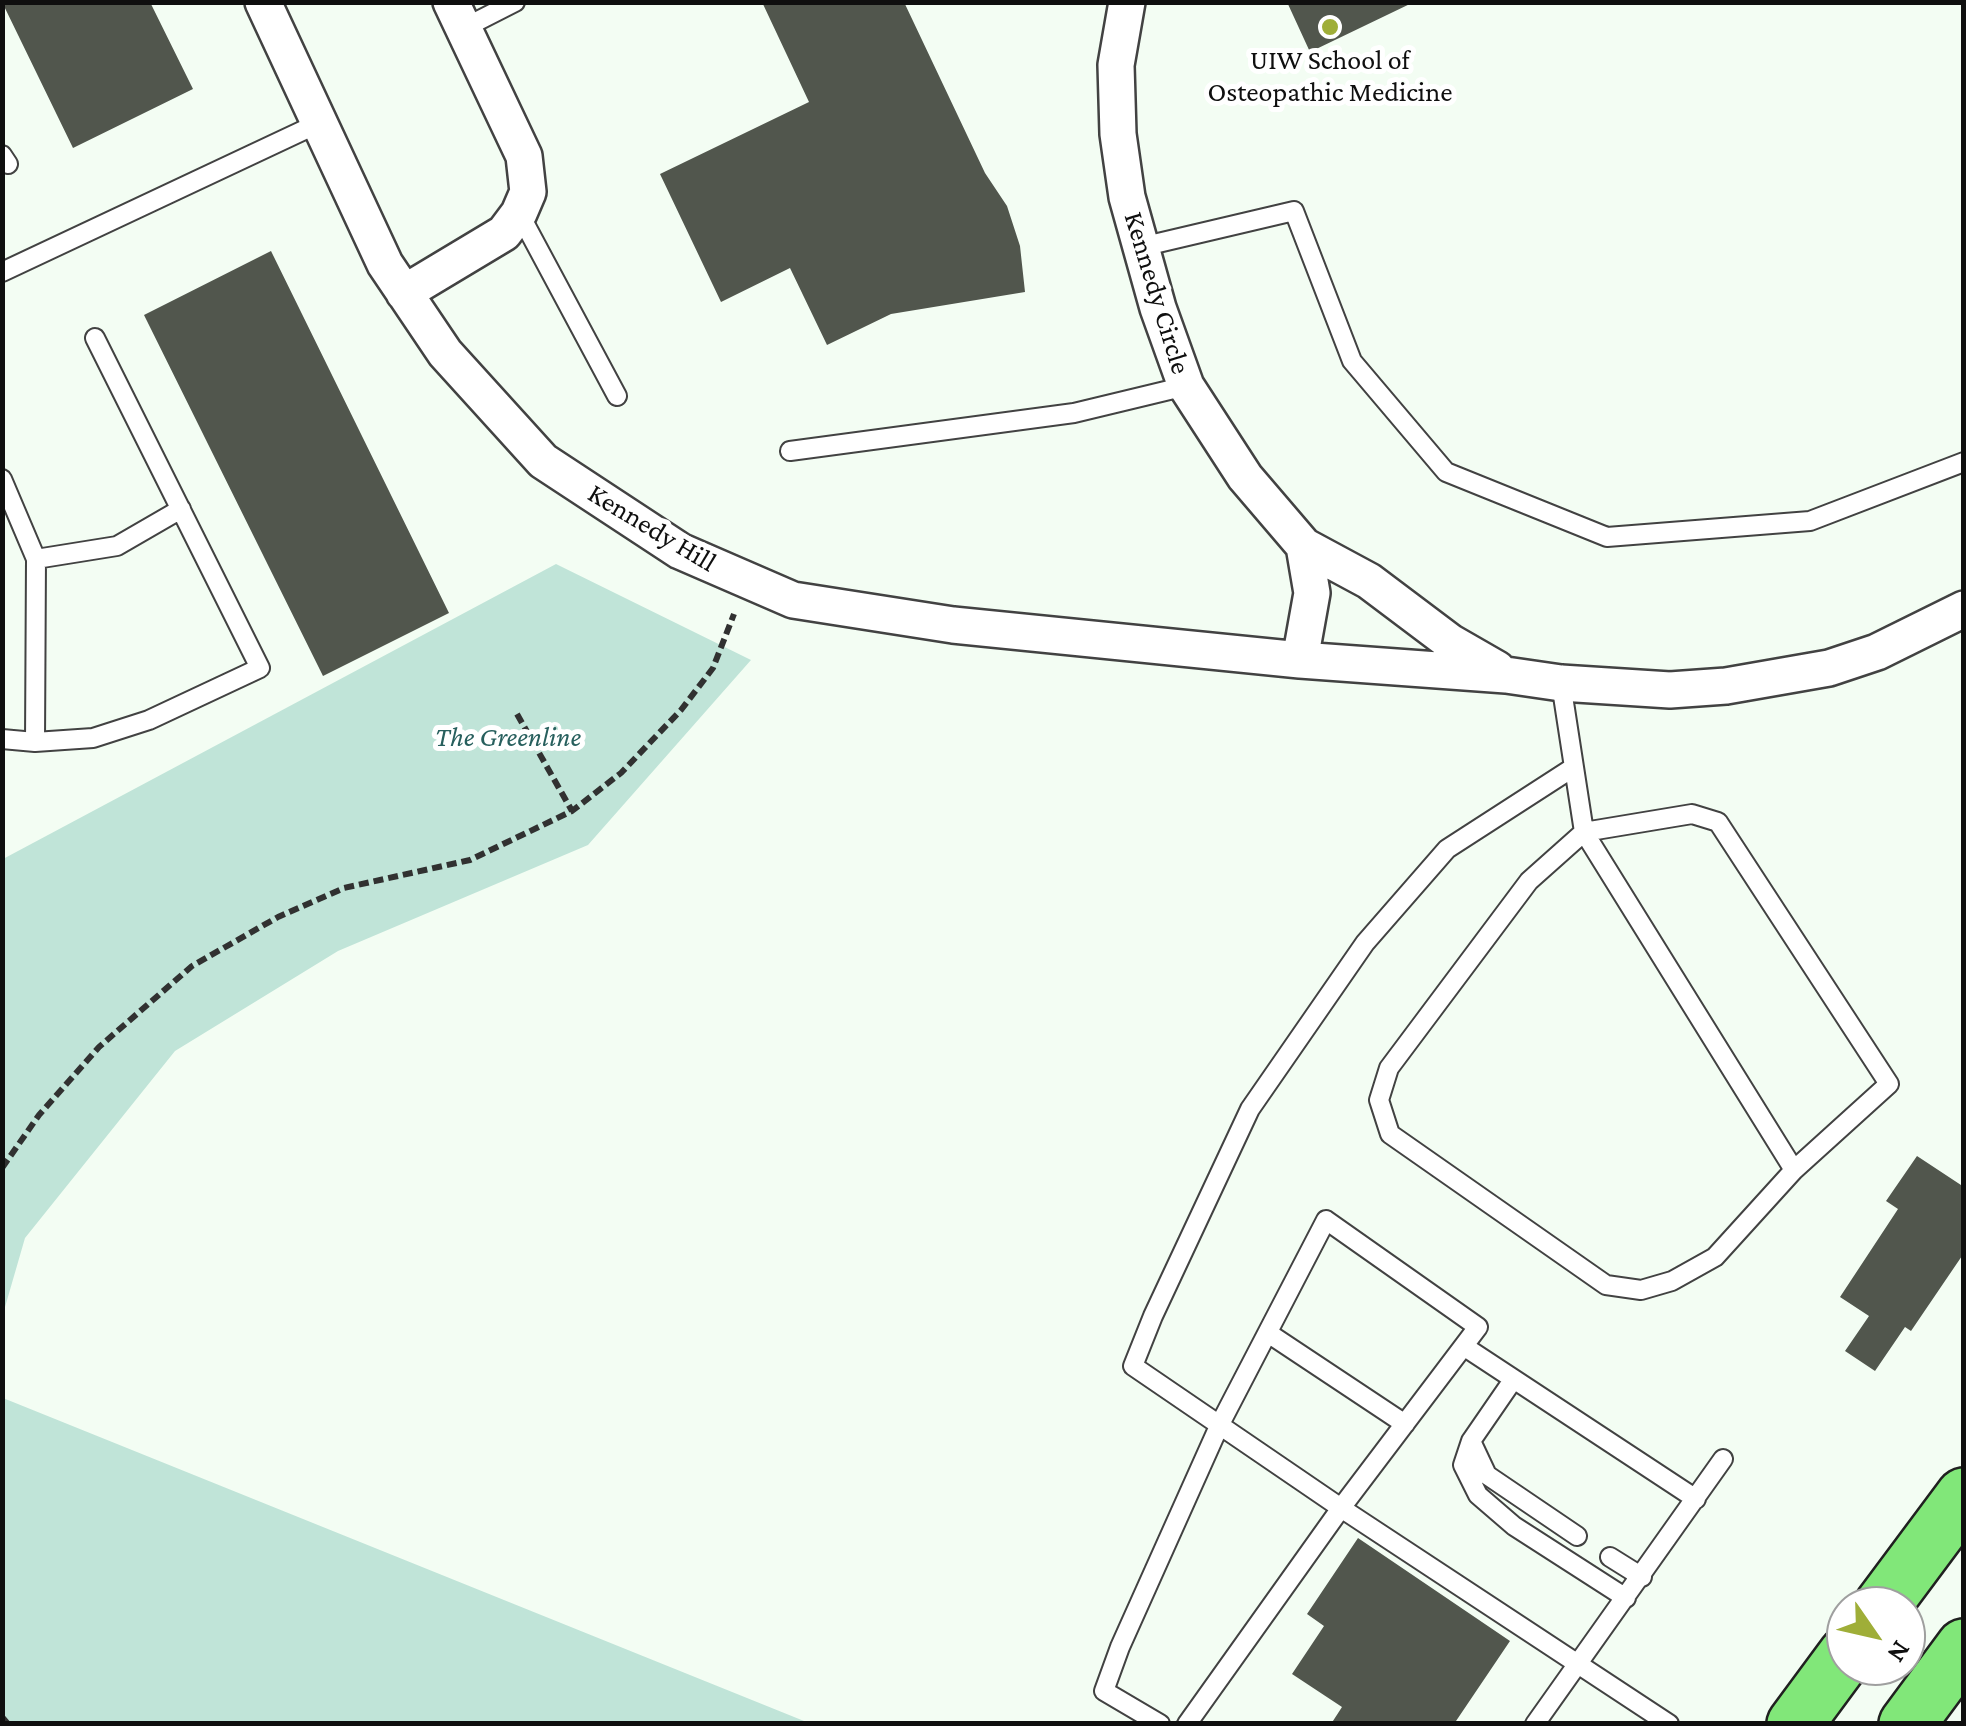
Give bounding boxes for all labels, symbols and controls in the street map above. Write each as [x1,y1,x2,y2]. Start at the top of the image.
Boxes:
marker: UIW School of Osteopathic Medicine [1319,16,1341,38]
place label: UIW School of Osteopathic Medicine [1207,43,1453,109]
street label: Kennedy Circle [1116,208,1198,378]
street label: Kennedy Hill [582,477,722,579]
park label: The Greenline [435,720,581,754]
north arrow [1826,1586,1926,1686]
text: N [1881,1635,1918,1669]

